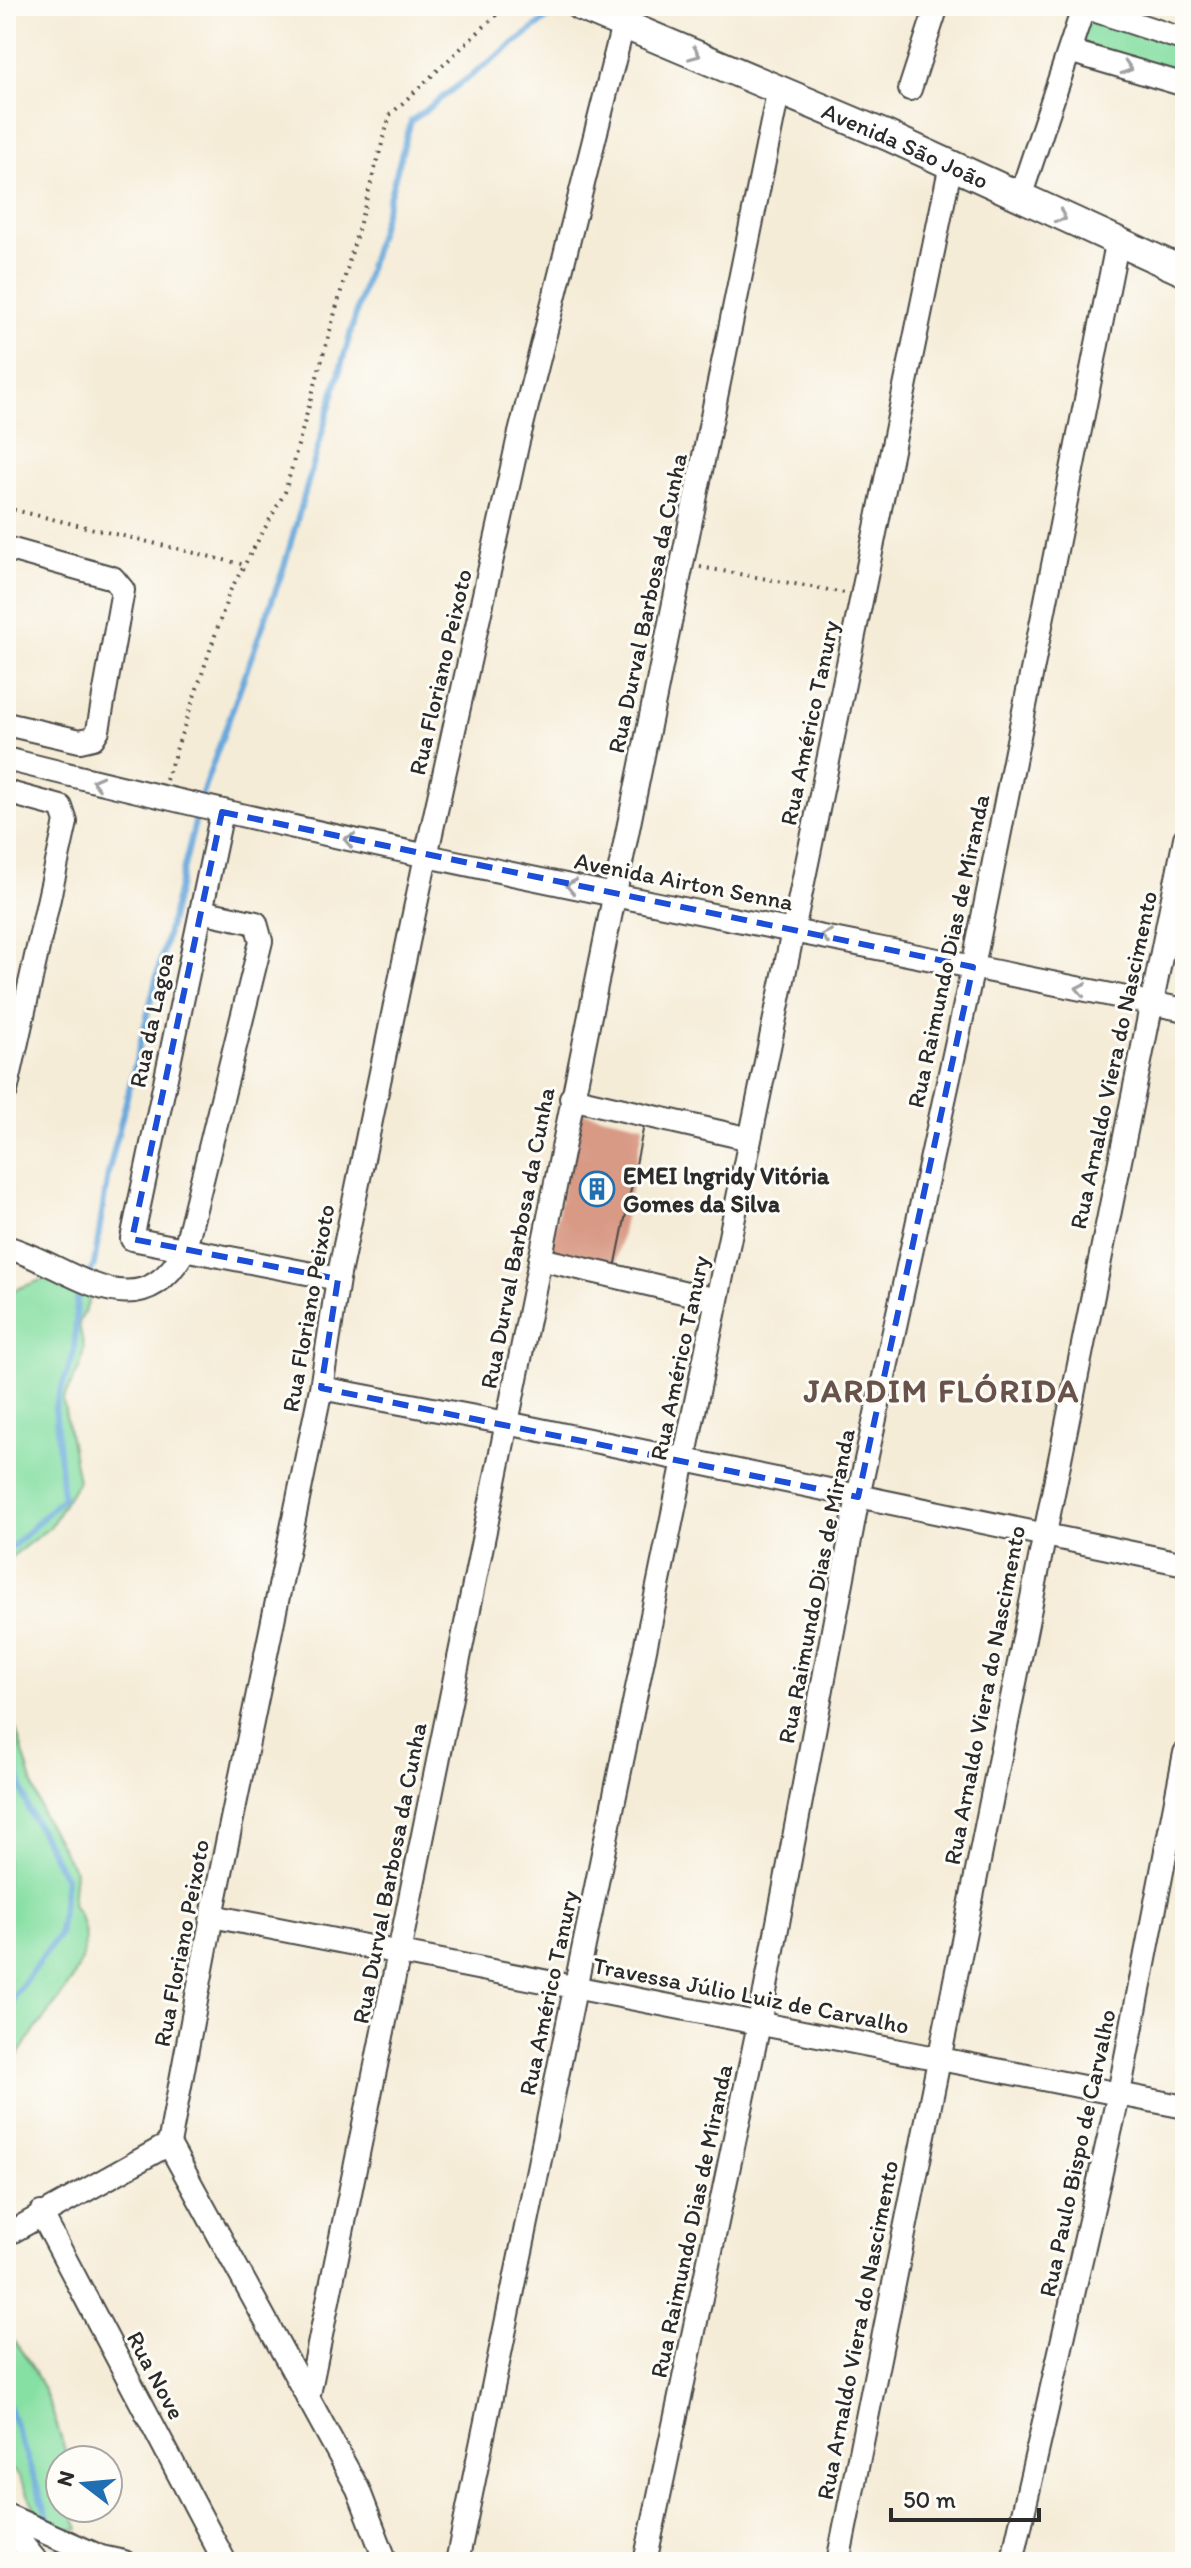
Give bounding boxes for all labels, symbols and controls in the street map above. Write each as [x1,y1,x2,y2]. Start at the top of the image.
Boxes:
one-way arrow [687,45,701,61]
one-way arrow [1120,59,1133,75]
street label: Avenida São João [818,95,993,195]
one-way arrow [1052,207,1067,223]
street label: Rua Durval Barbosa da Cunha [601,450,693,756]
street label: Rua Floriano Peixoto [402,566,478,778]
street label: Rua Américo Tanury [773,617,845,828]
one-way arrow [91,774,105,791]
street label: Rua Raimundo Dias de Miranda [901,791,996,1111]
one-way arrow [343,832,357,849]
street label: Avenida Airton Senna [572,846,796,917]
one-way arrow [565,878,579,895]
street label: Rua Arnaldo Viera do Nascimento [1063,888,1163,1232]
one-way arrow [820,928,834,945]
street label: Rua da Lagoa [123,949,180,1090]
one-way arrow [1075,981,1088,998]
street label: Rua Durval Barbosa da Cunha [474,1084,561,1391]
place label: EMEI lngridy Vitória Gomes da Silva [623,1161,830,1218]
building icon: EMEI lngridy Vitória Gomes da Silva [578,1170,616,1208]
street label: Rua Floriano Peixoto [275,1202,341,1414]
street label: Rua Américo Tanury [643,1252,715,1463]
district label: JARDIM FLÓRIDA [803,1372,1080,1410]
street label: Rua Raimundo Dias de Miranda [771,1426,861,1746]
street label: Rua Arnaldo Viera do Nascimento [937,1523,1031,1867]
street label: Rua Durval Barbosa da Cunha [346,1719,433,2026]
street label: Rua Floriano Peixoto [147,1837,215,2049]
street label: Rua Américo Tanury [512,1887,584,2098]
street label: Travessa Júlio Luiz de Carvalho [590,1950,912,2040]
street label: Rua Paulo Bispo de Carvalho [1032,2006,1122,2300]
street label: Rua Raimundo Dias de Miranda [644,2061,739,2381]
street label: Rua Arnaldo Viera do Nascimento [810,2158,904,2502]
street label: Rua Nove [121,2326,191,2424]
north arrow [44,2444,124,2524]
text: N [50,2468,80,2489]
scale bar [891,2472,1039,2522]
text: 50 m [903,2485,956,2514]

